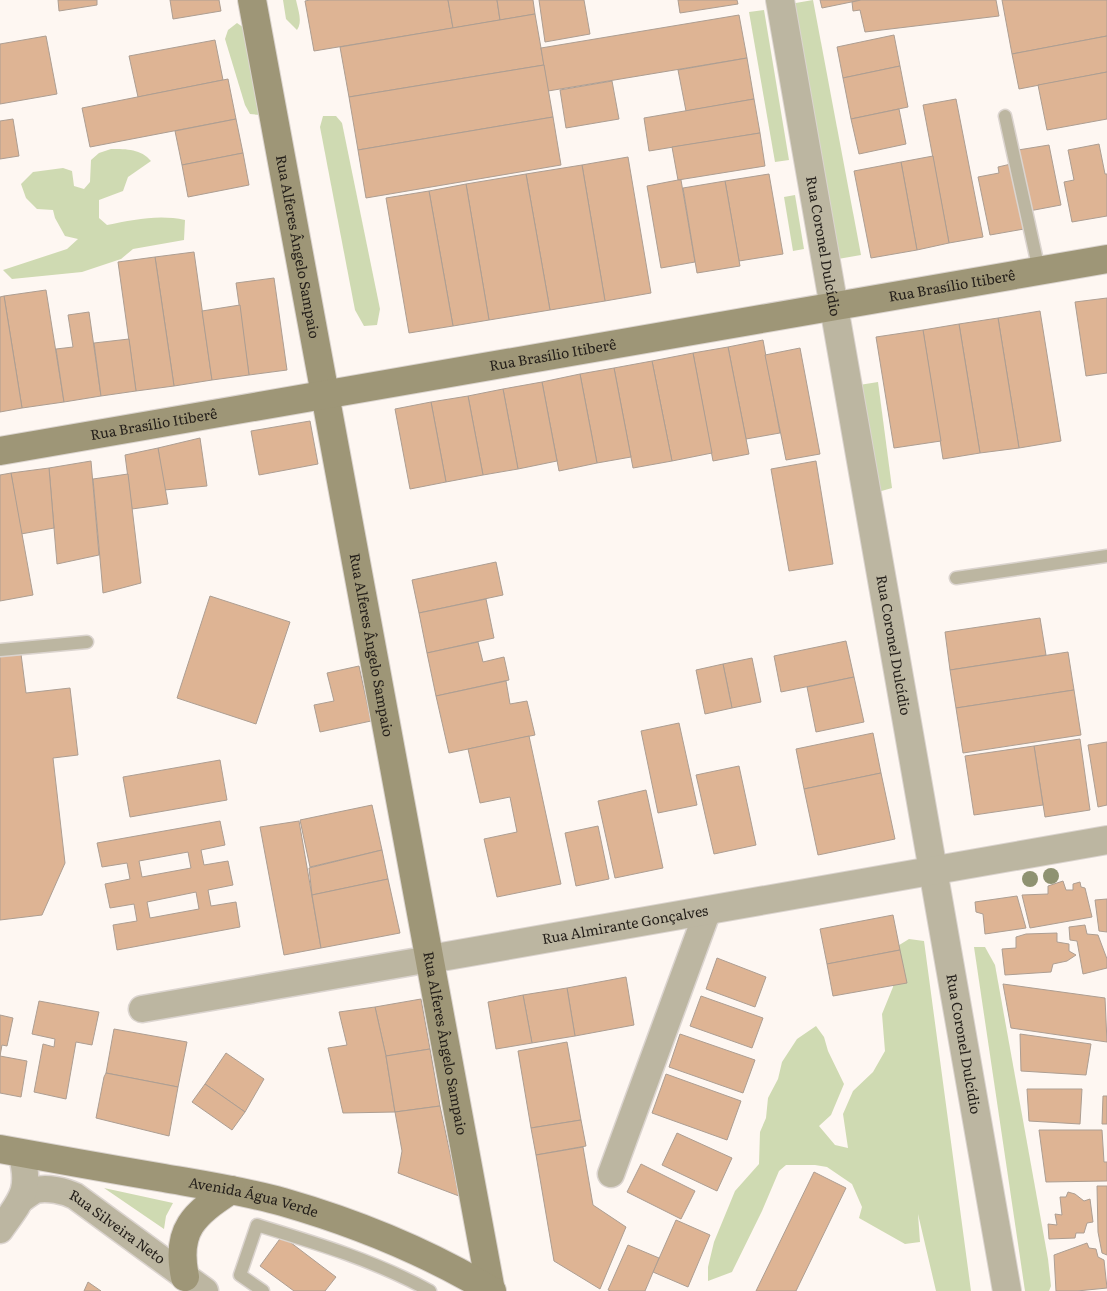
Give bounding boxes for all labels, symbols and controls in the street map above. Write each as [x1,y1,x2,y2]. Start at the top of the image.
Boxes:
street label: Rua Alferes Ângelo Sampaio [272,153,325,340]
street label: Rua Coronel Dulcídio [802,174,846,318]
street label: Rua Brasílio Itiberê [887,264,1017,306]
street label: Rua Brasílio Itiberê [488,333,618,375]
street label: Rua Brasílio Itiberê [89,403,218,444]
street label: Rua Alferes Ângelo Sampaio [346,551,399,738]
street label: Rua Coronel Dulcídio [872,573,917,717]
street label: Rua Almirante Gonçalves [540,899,710,948]
street label: Rua Alferes Ângelo Sampaio [419,950,473,1137]
street label: Rua Coronel Dulcídio [942,972,987,1116]
street label: Avenida Água Verde [187,1171,321,1221]
street label: Rua Silveira Neto [66,1184,170,1268]

